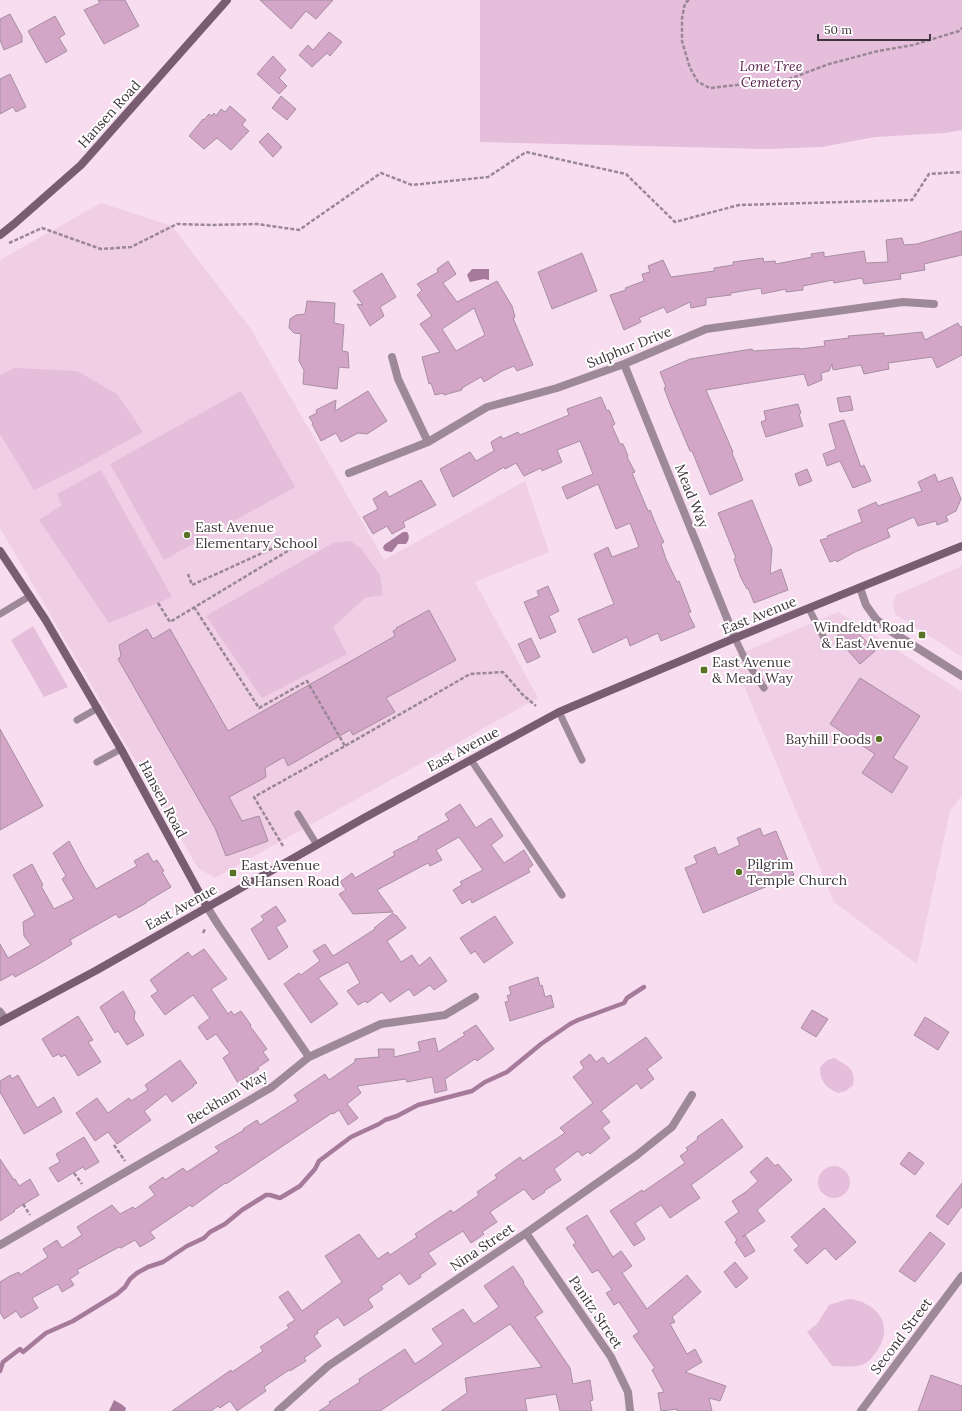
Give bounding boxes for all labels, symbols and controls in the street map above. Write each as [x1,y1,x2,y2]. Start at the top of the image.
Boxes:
scale bar [818,16,930,42]
text: 50 m [824,22,852,37]
park label: Lone Tree Cemetery [740,57,803,91]
street label: Hansen Road [74,76,144,152]
street label: Sulphur Drive [584,322,674,372]
street label: Mead Way [671,461,713,531]
place label: East Avenue Elementary School [195,518,318,552]
marker: East Avenue Elementary School [182,530,192,540]
street label: East Avenue [719,592,799,638]
place label: Windfeldt Road & East Avenue [814,618,914,652]
marker: Windfeldt Road & East Avenue [917,630,927,640]
place label: East Avenue & Mead Way [712,653,793,687]
marker: East Avenue & Mead Way [699,665,709,675]
street label: East Avenue [424,722,502,775]
place label: Bayhill Foods [786,730,871,748]
marker: Bayhill Foods [874,734,884,744]
street label: Hansen Road [135,757,191,841]
place label: Pilgrim Temple Church [747,855,847,889]
place label: East Avenue & Hansen Road [241,856,340,890]
marker: Pilgrim Temple Church [734,867,744,877]
marker: East Avenue & Hansen Road [228,868,238,878]
street label: East Avenue [142,880,220,934]
street label: Beckham Way [183,1066,271,1128]
street label: Nina Street [446,1219,518,1275]
street label: Panitz Street [565,1272,627,1352]
street label: Second Street [866,1294,936,1378]

